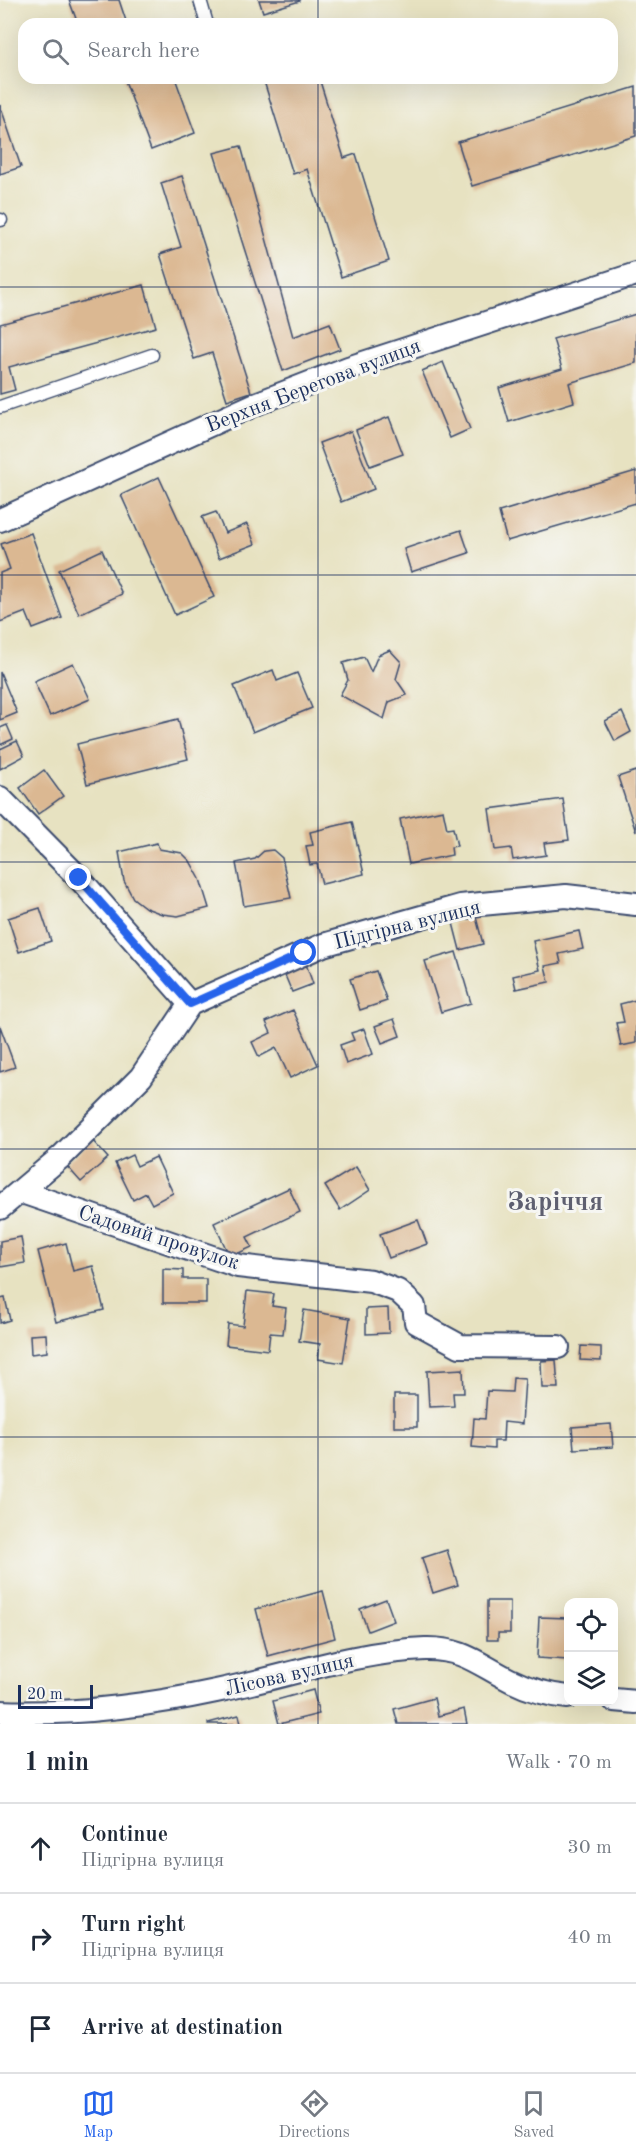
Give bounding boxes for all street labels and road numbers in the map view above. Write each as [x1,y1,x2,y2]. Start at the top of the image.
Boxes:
street label: Верхня Берегова вулиця [203,336,424,437]
street label: Підгірна вулиця [332,897,483,954]
street label: Садовий провулок [75,1202,242,1275]
street label: Лісова вулиця [223,1650,356,1701]

